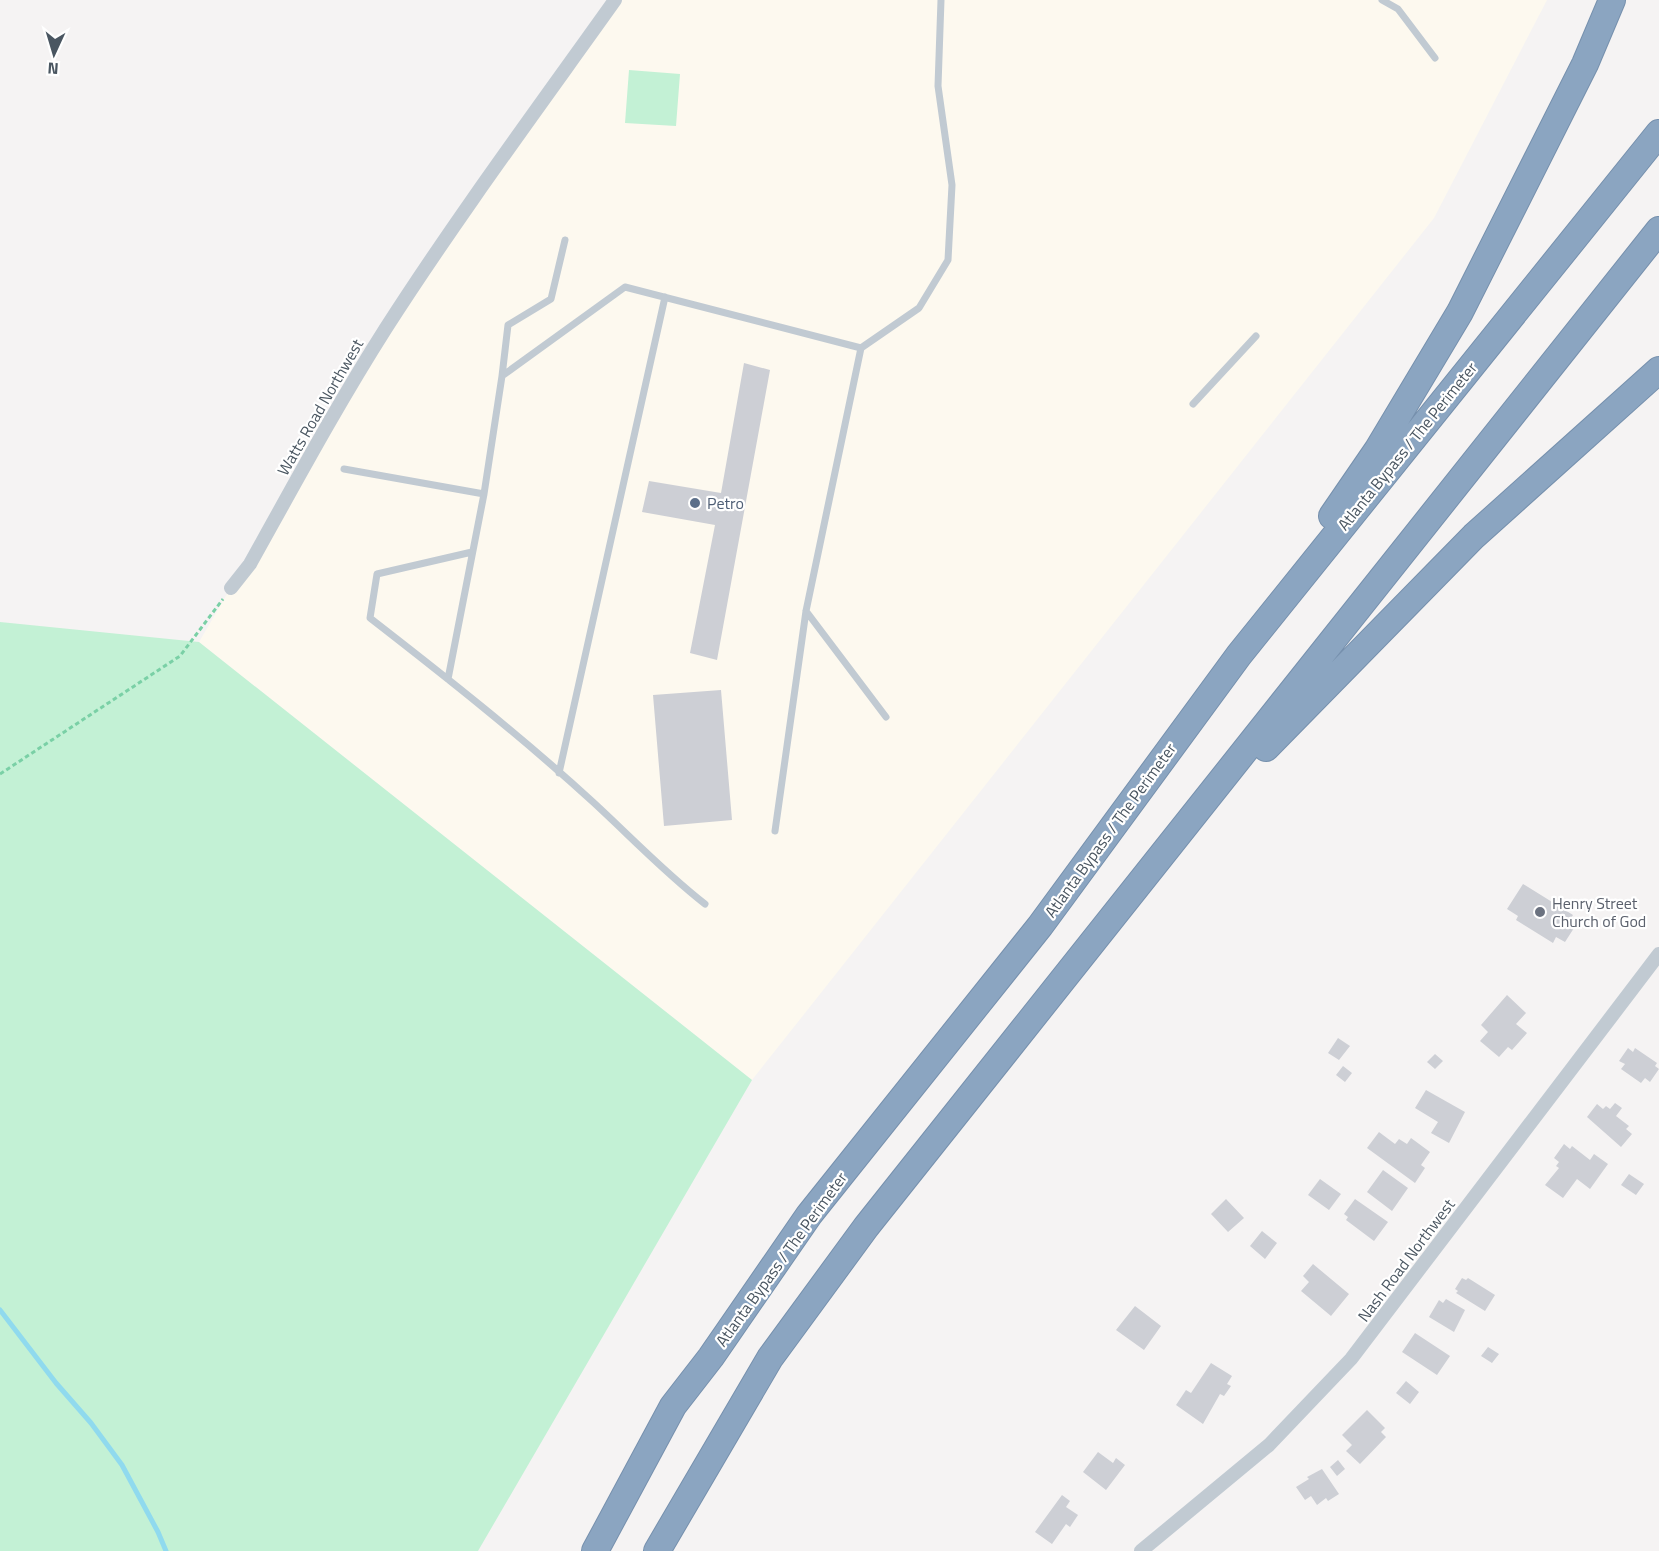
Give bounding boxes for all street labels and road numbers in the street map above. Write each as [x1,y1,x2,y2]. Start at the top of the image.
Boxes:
street label: Watts Road Northwest [271,334,369,480]
street label: Atlanta Bypass / The Perimeter [1331,356,1483,535]
street label: Atlanta Bypass / The Perimeter [1038,737,1182,922]
street label: Atlanta Bypass / The Perimeter [709,1166,853,1351]
street label: Nash Road Northwest [1352,1193,1461,1327]

